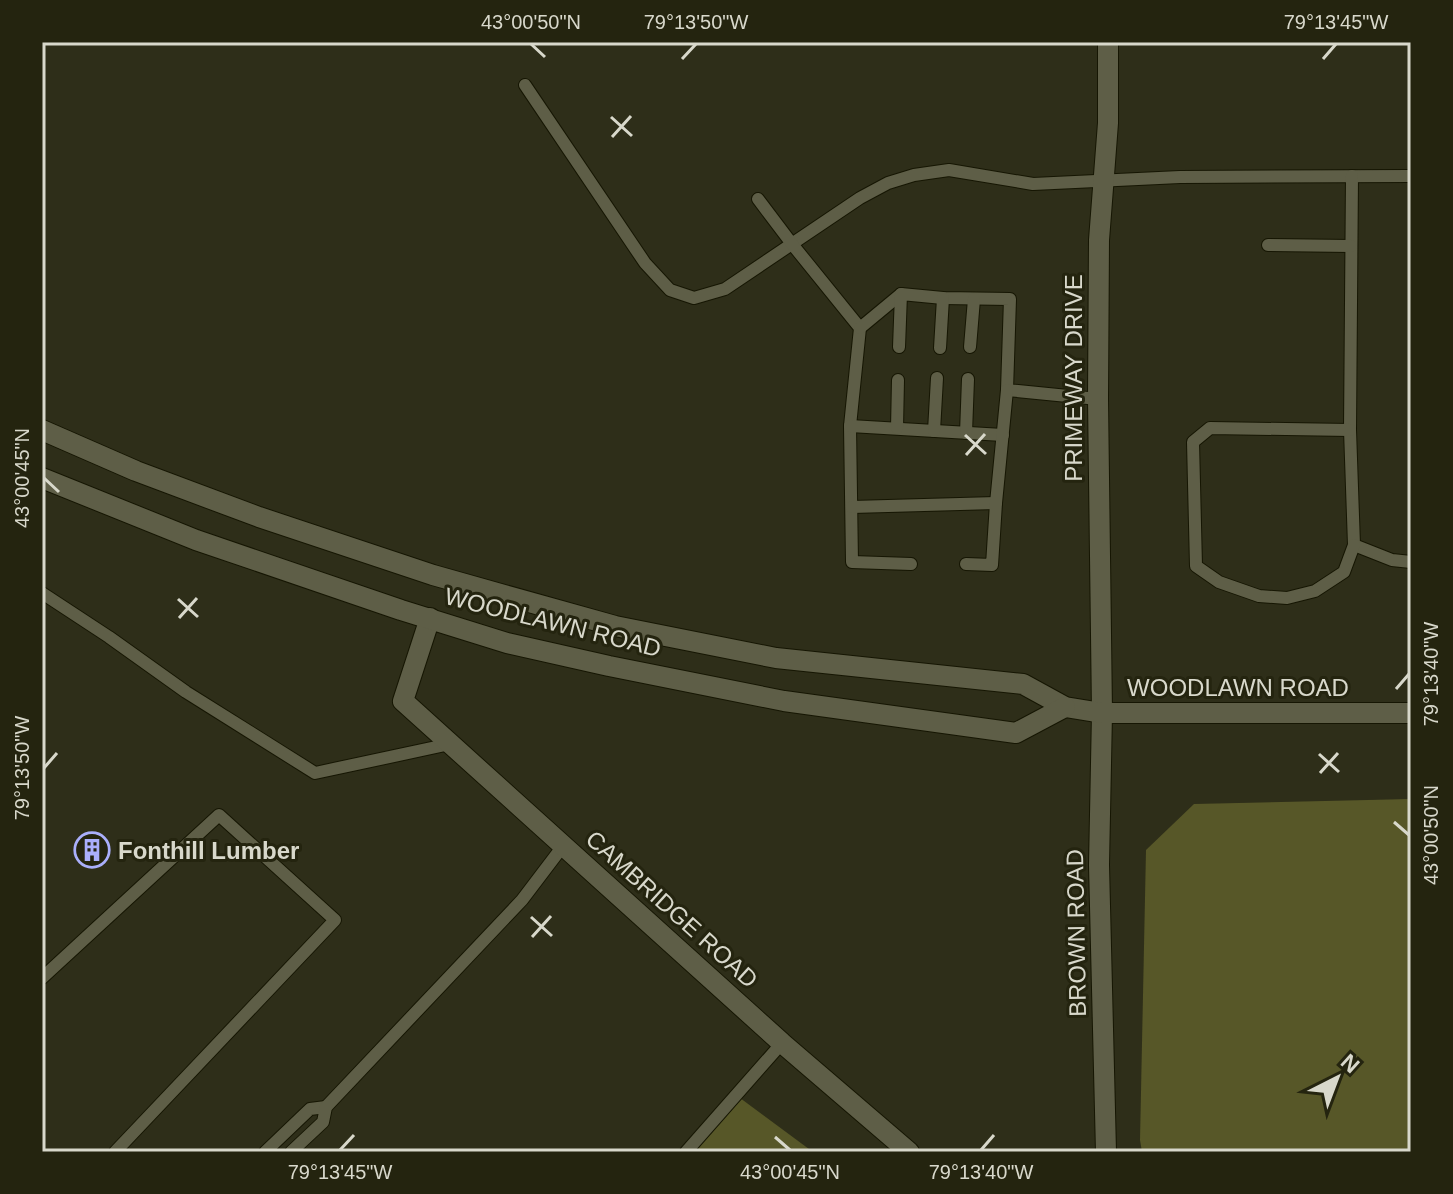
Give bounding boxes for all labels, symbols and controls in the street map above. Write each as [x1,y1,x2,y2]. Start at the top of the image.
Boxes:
text: 43°00'50"N [481,11,581,33]
text: 79°13'50"W [644,11,748,33]
text: 79°13'45"W [1284,11,1388,33]
street label: PRIMEWAY DRIVE [1060,274,1087,482]
text: 43°00'45"N [11,428,33,528]
street label: WOODLAWN ROAD [442,582,664,662]
text: 79°13'40"W [1420,622,1442,726]
street label: WOODLAWN ROAD [1127,674,1349,701]
text: 79°13'50"W [11,716,33,820]
text: 43°00'50"N [1420,785,1442,885]
street label: CAMBRIDGE ROAD [581,825,763,993]
building icon: Fonthill Lumber [73,831,111,869]
place label: Fonthill Lumber [118,837,299,864]
street label: BROWN ROAD [1061,849,1091,1017]
north arrow [1297,1038,1377,1118]
text: N [1336,1049,1364,1078]
text: 79°13'45"W [288,1161,392,1183]
text: 43°00'45"N [740,1161,840,1183]
text: 79°13'40"W [929,1161,1033,1183]

